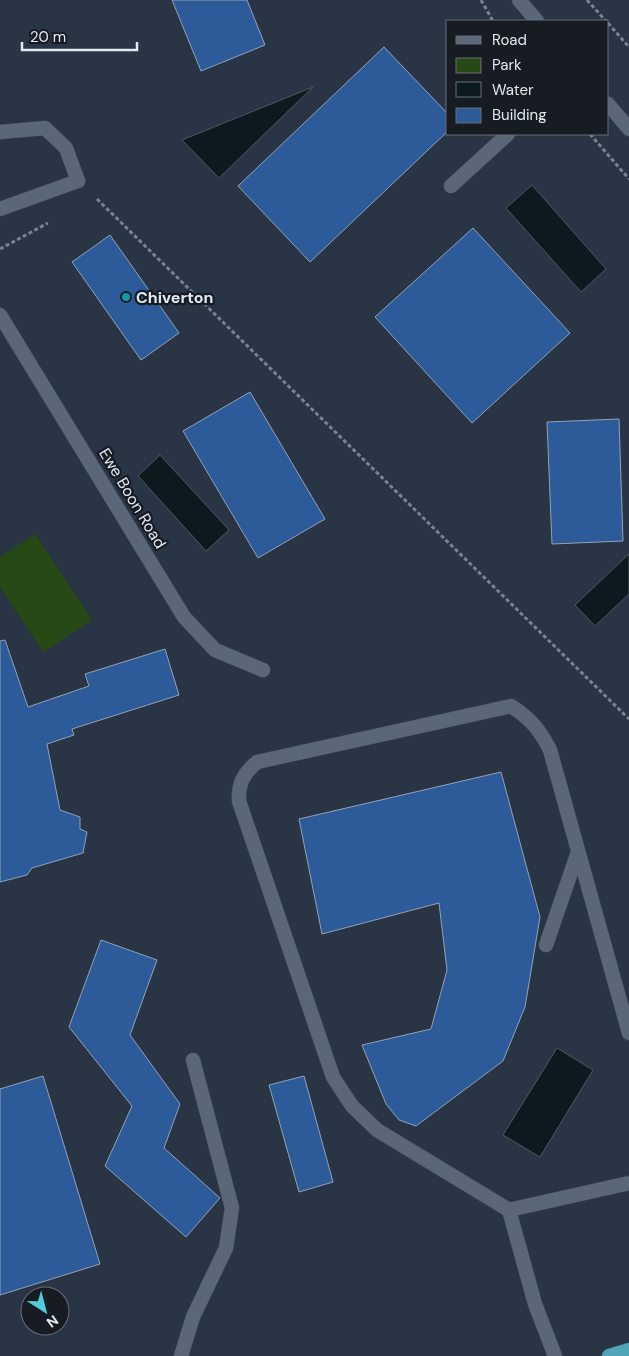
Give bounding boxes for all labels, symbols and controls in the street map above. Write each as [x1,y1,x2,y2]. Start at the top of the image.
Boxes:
scale bar [22,20,138,52]
legend [446,20,609,135]
text: 20 m [30,27,66,47]
text: Road [492,30,527,50]
text: Park [492,55,522,75]
text: Water [492,80,534,100]
text: Building [492,105,547,125]
place label: Chiverton [136,287,213,308]
marker: Chiverton [120,291,132,303]
street label: Ewe Boon Road [94,444,171,552]
north arrow [20,1286,70,1336]
text: N [43,1311,62,1332]

